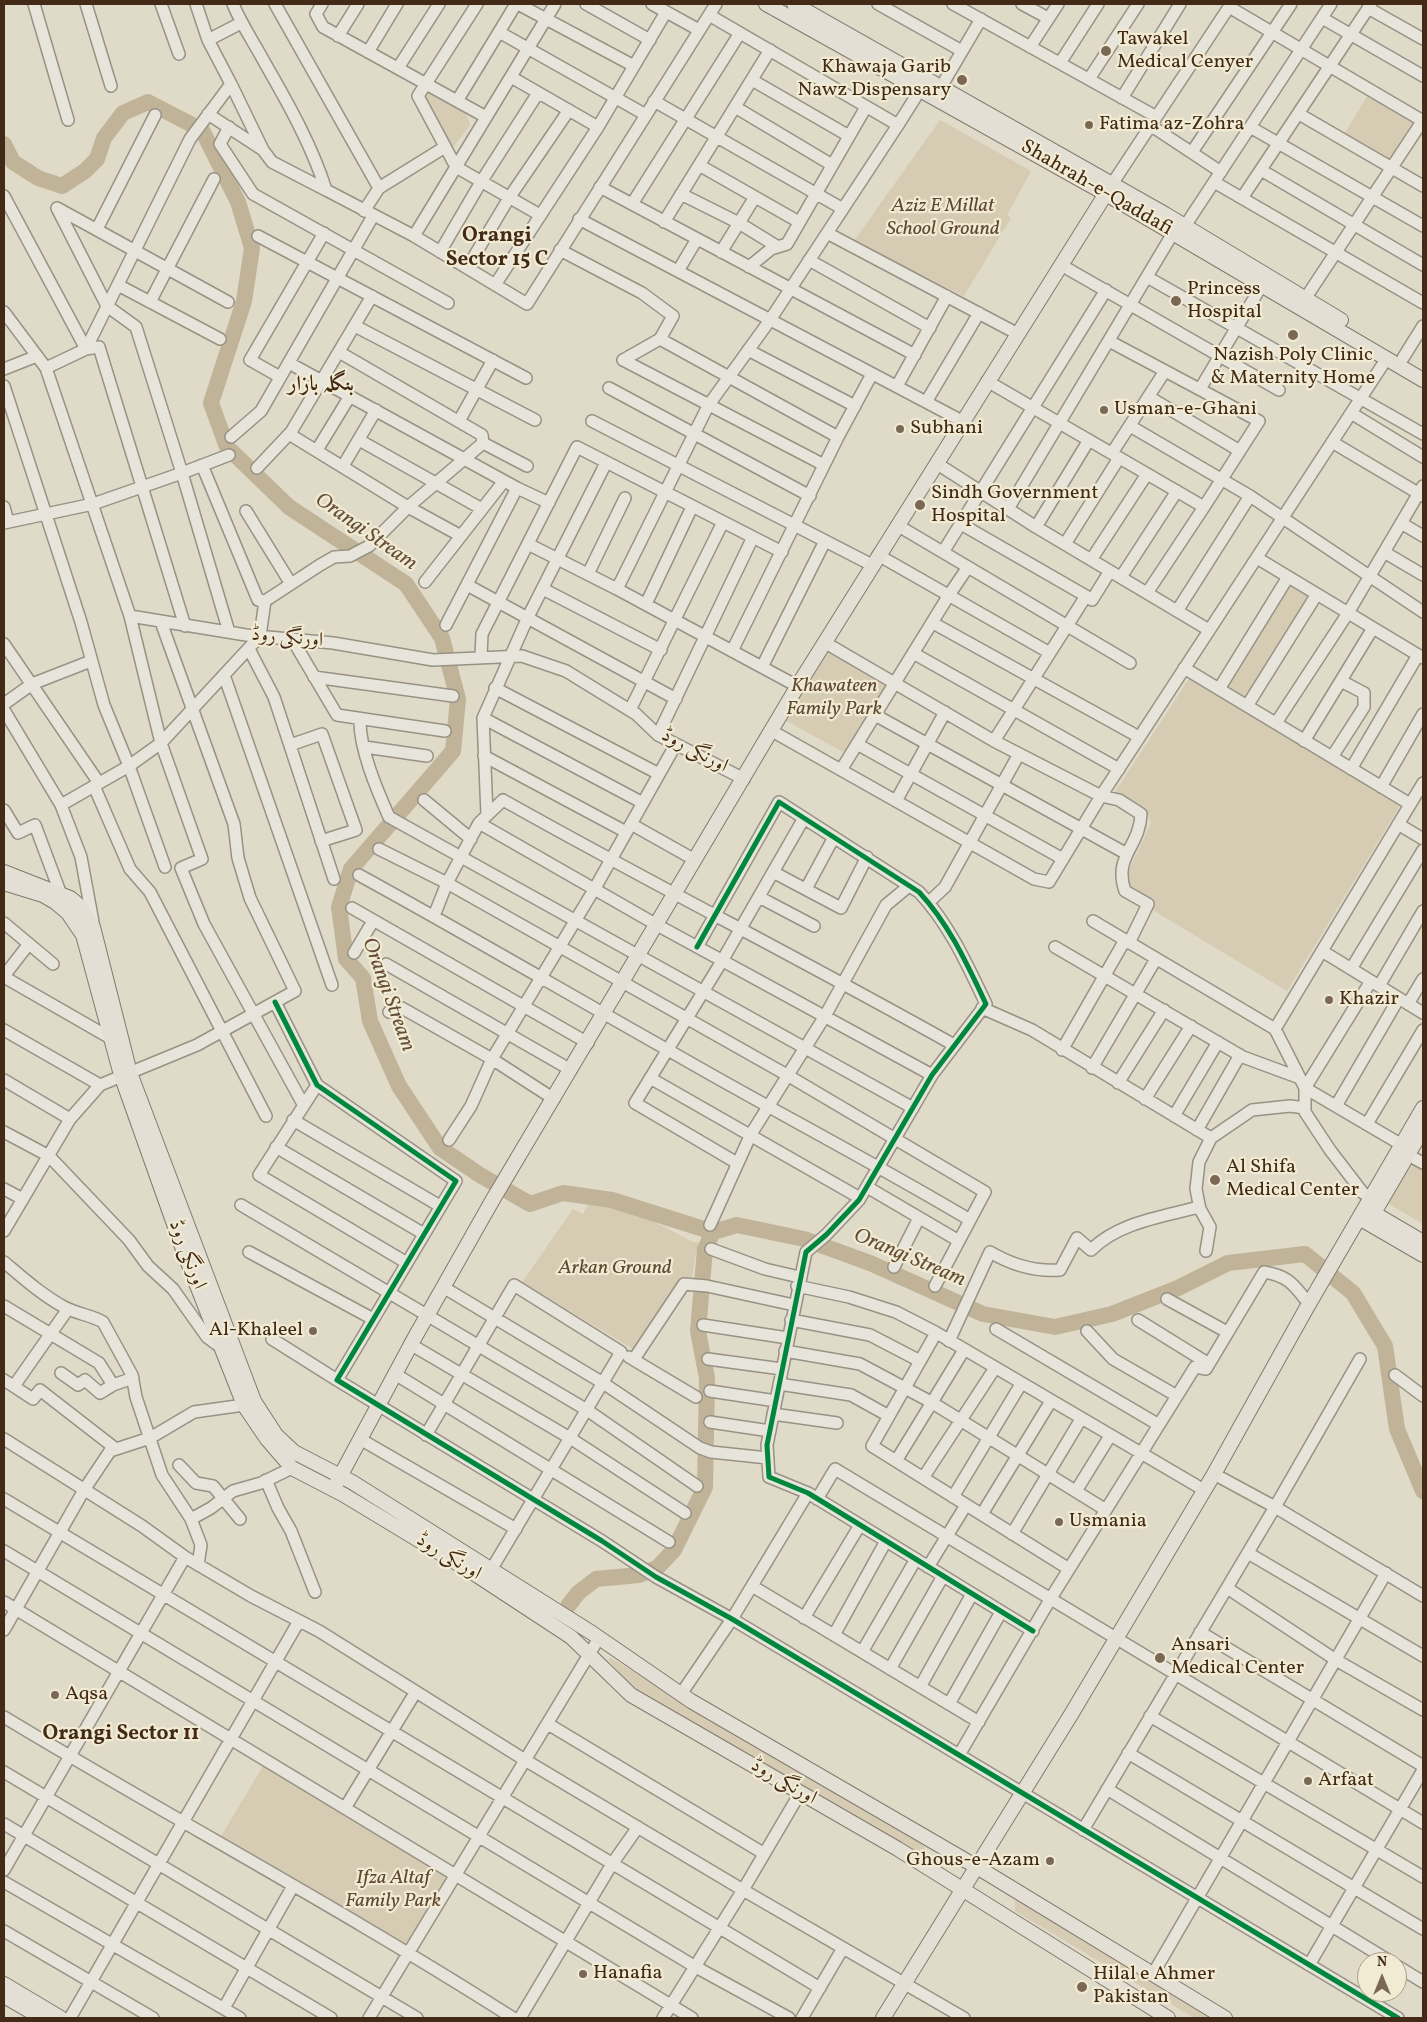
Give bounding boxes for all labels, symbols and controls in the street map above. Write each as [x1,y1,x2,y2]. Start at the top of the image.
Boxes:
place label: Tawakel Medical Cenyer [1117,28,1253,75]
marker: Tawakel Medical Cenyer [1099,44,1113,58]
place label: Khawaja Garib Nawz Dispensary [798,56,951,103]
marker: Khawaja Garib Nawz Dispensary [955,73,969,87]
place label: Fatima az-Zohra [1099,113,1244,137]
marker: Fatima az-Zohra [1083,119,1095,131]
street label: Shahrah-e-Qaddafi [1016,136,1176,242]
park label: Aziz E Millat School Ground [886,195,1000,242]
district label: Orangi Sector 15 C [446,224,548,274]
place label: Princess Hospital [1187,278,1262,325]
marker: Princess Hospital [1169,294,1183,308]
marker: Nazish Poly Clinic & Maternity Home [1286,328,1300,342]
place label: Nazish Poly Clinic & Maternity Home [1211,344,1375,391]
district label: بنگلہ بازار [288,373,354,399]
place label: Usman-e-Ghani [1114,398,1257,422]
marker: Usman-e-Ghani [1098,404,1110,416]
place label: Subhani [910,417,983,441]
marker: Subhani [894,423,906,435]
place label: Sindh Government Hospital [931,482,1099,529]
water label: Orangi Stream [309,488,421,578]
marker: Sindh Government Hospital [913,498,927,512]
street label: اورنگی روڈ [250,624,324,654]
park label: Khawateen Family Park [786,675,882,722]
street label: اورنگی روڈ [656,724,732,780]
water label: Orangi Stream [355,935,419,1055]
place label: Khazir [1339,988,1399,1012]
marker: Khazir [1323,994,1335,1006]
place label: Al Shifa Medical Center [1226,1156,1359,1203]
marker: Al Shifa Medical Center [1208,1173,1222,1187]
street label: اورنگی روڈ [162,1217,210,1293]
water label: Orangi Stream [849,1224,969,1294]
park label: Arkan Ground [558,1257,672,1281]
place label: Al-Khaleel [209,1319,303,1343]
marker: Al-Khaleel [307,1325,319,1337]
place label: Usmania [1069,1510,1147,1534]
marker: Usmania [1053,1516,1065,1528]
street label: اورنگی روڈ [411,1529,485,1587]
place label: Ansari Medical Center [1171,1634,1304,1681]
marker: Ansari Medical Center [1153,1651,1167,1665]
place label: Aqsa [65,1683,108,1707]
marker: Aqsa [49,1689,61,1701]
district label: Orangi Sector 11 [42,1722,200,1748]
street label: اورنگی روڈ [746,1755,820,1811]
place label: Arfaat [1318,1769,1374,1793]
marker: Arfaat [1302,1775,1314,1787]
place label: Ghous-e-Azam [906,1849,1040,1873]
marker: Ghous-e-Azam [1044,1855,1056,1867]
park label: Ifza Altaf Family Park [345,1867,441,1914]
north arrow [1357,1952,1407,2002]
text: N [1377,1953,1387,1972]
place label: Hanafia [593,1962,662,1986]
place label: Hilal e Ahmer Pakistan [1093,1963,1215,2010]
marker: Hanafia [577,1968,589,1980]
marker: Hilal e Ahmer Pakistan [1075,1980,1089,1994]

